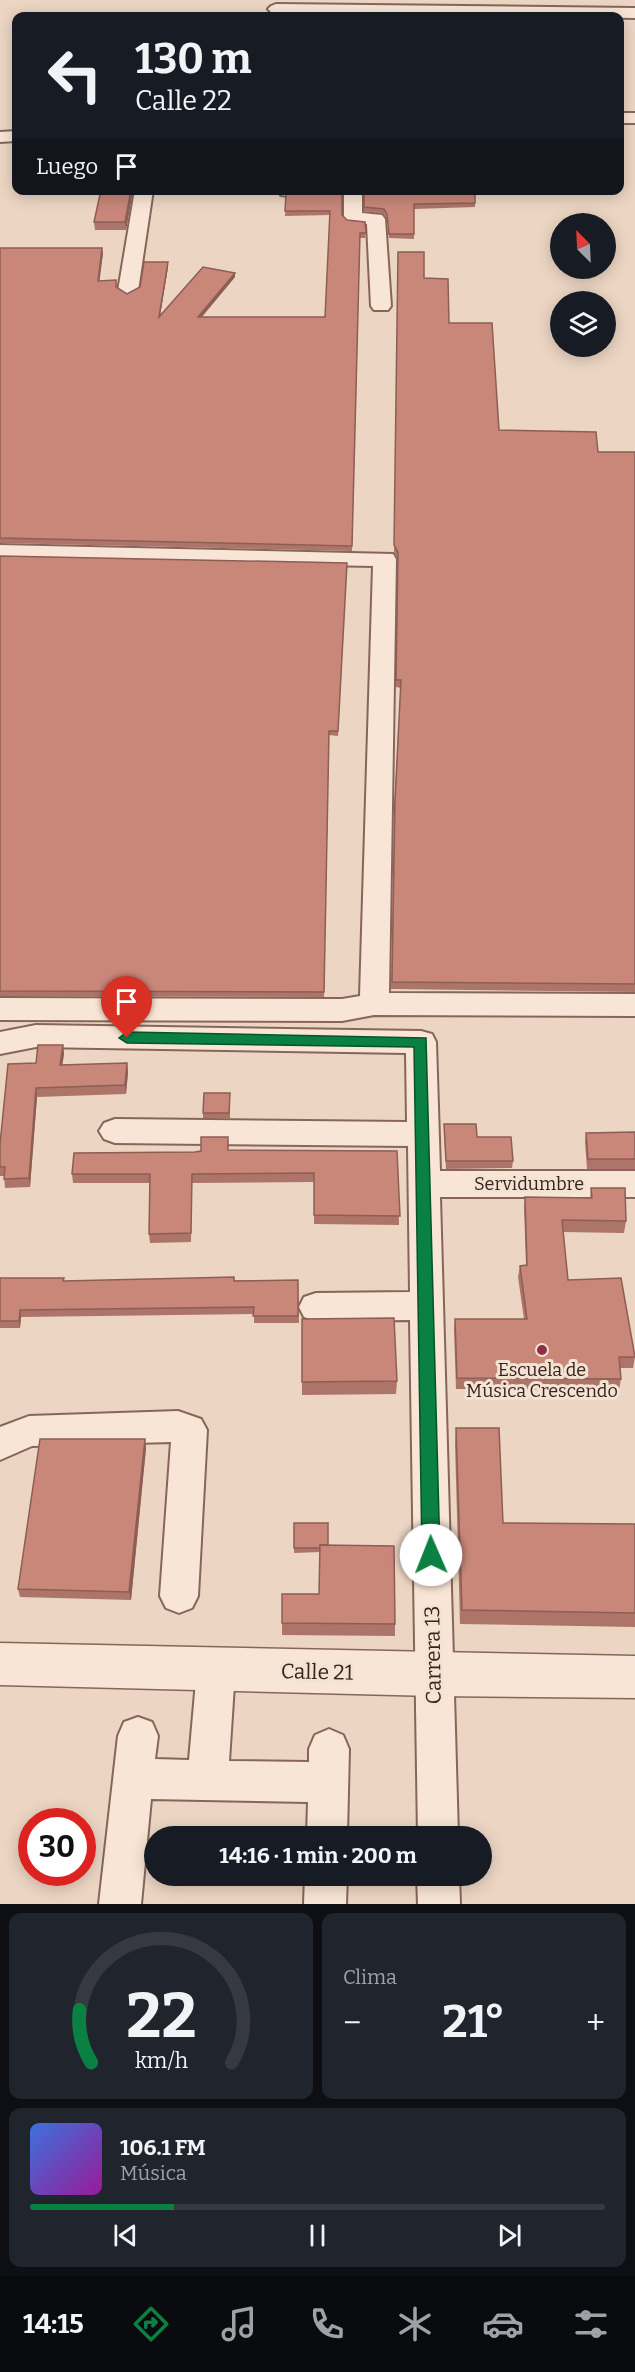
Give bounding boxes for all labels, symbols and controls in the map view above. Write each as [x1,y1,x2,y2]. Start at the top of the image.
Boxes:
text: 130 m [135,34,252,84]
icon: left [36,36,114,114]
text: Calle 22 [135,85,232,117]
icon: arrive [110,150,143,183]
text: Luego [36,153,98,180]
north arrow [550,213,616,279]
map controls [550,213,616,357]
button: layers [550,291,616,357]
pin [101,976,152,1038]
icon: arrive [110,985,143,1018]
street label: Servidumbre [474,1173,584,1195]
marker: Escuela de Música Crescendo [535,1343,549,1357]
place label: Escuela de Música Crescendo [466,1359,618,1402]
position arrow [399,1523,463,1587]
street label: Carrera 13 [419,1605,447,1705]
street label: Calle 21 [281,1658,354,1686]
speed limit sign: 30 [18,1808,96,1886]
text: 14:16 · 1 min · 200 m [219,1842,417,1869]
text: Clima [343,1965,397,1989]
text: 22 [126,1979,196,2054]
text: 21° [442,1995,505,2049]
text: − [343,2003,361,2043]
text: + [586,2003,605,2043]
text: km/h [134,2048,188,2074]
text: 106.1 FM [120,2134,206,2161]
text: Música [120,2161,187,2185]
icon: previous [109,2219,142,2252]
icon: pause [301,2219,334,2252]
icon: next [493,2219,526,2252]
icon: directions [130,2303,172,2345]
icon: music [218,2303,260,2345]
icon: phone [306,2303,348,2345]
icon: climate [394,2303,436,2345]
icon: car [482,2303,524,2345]
icon: filters [570,2303,612,2345]
text: 14:15 [23,2308,84,2340]

